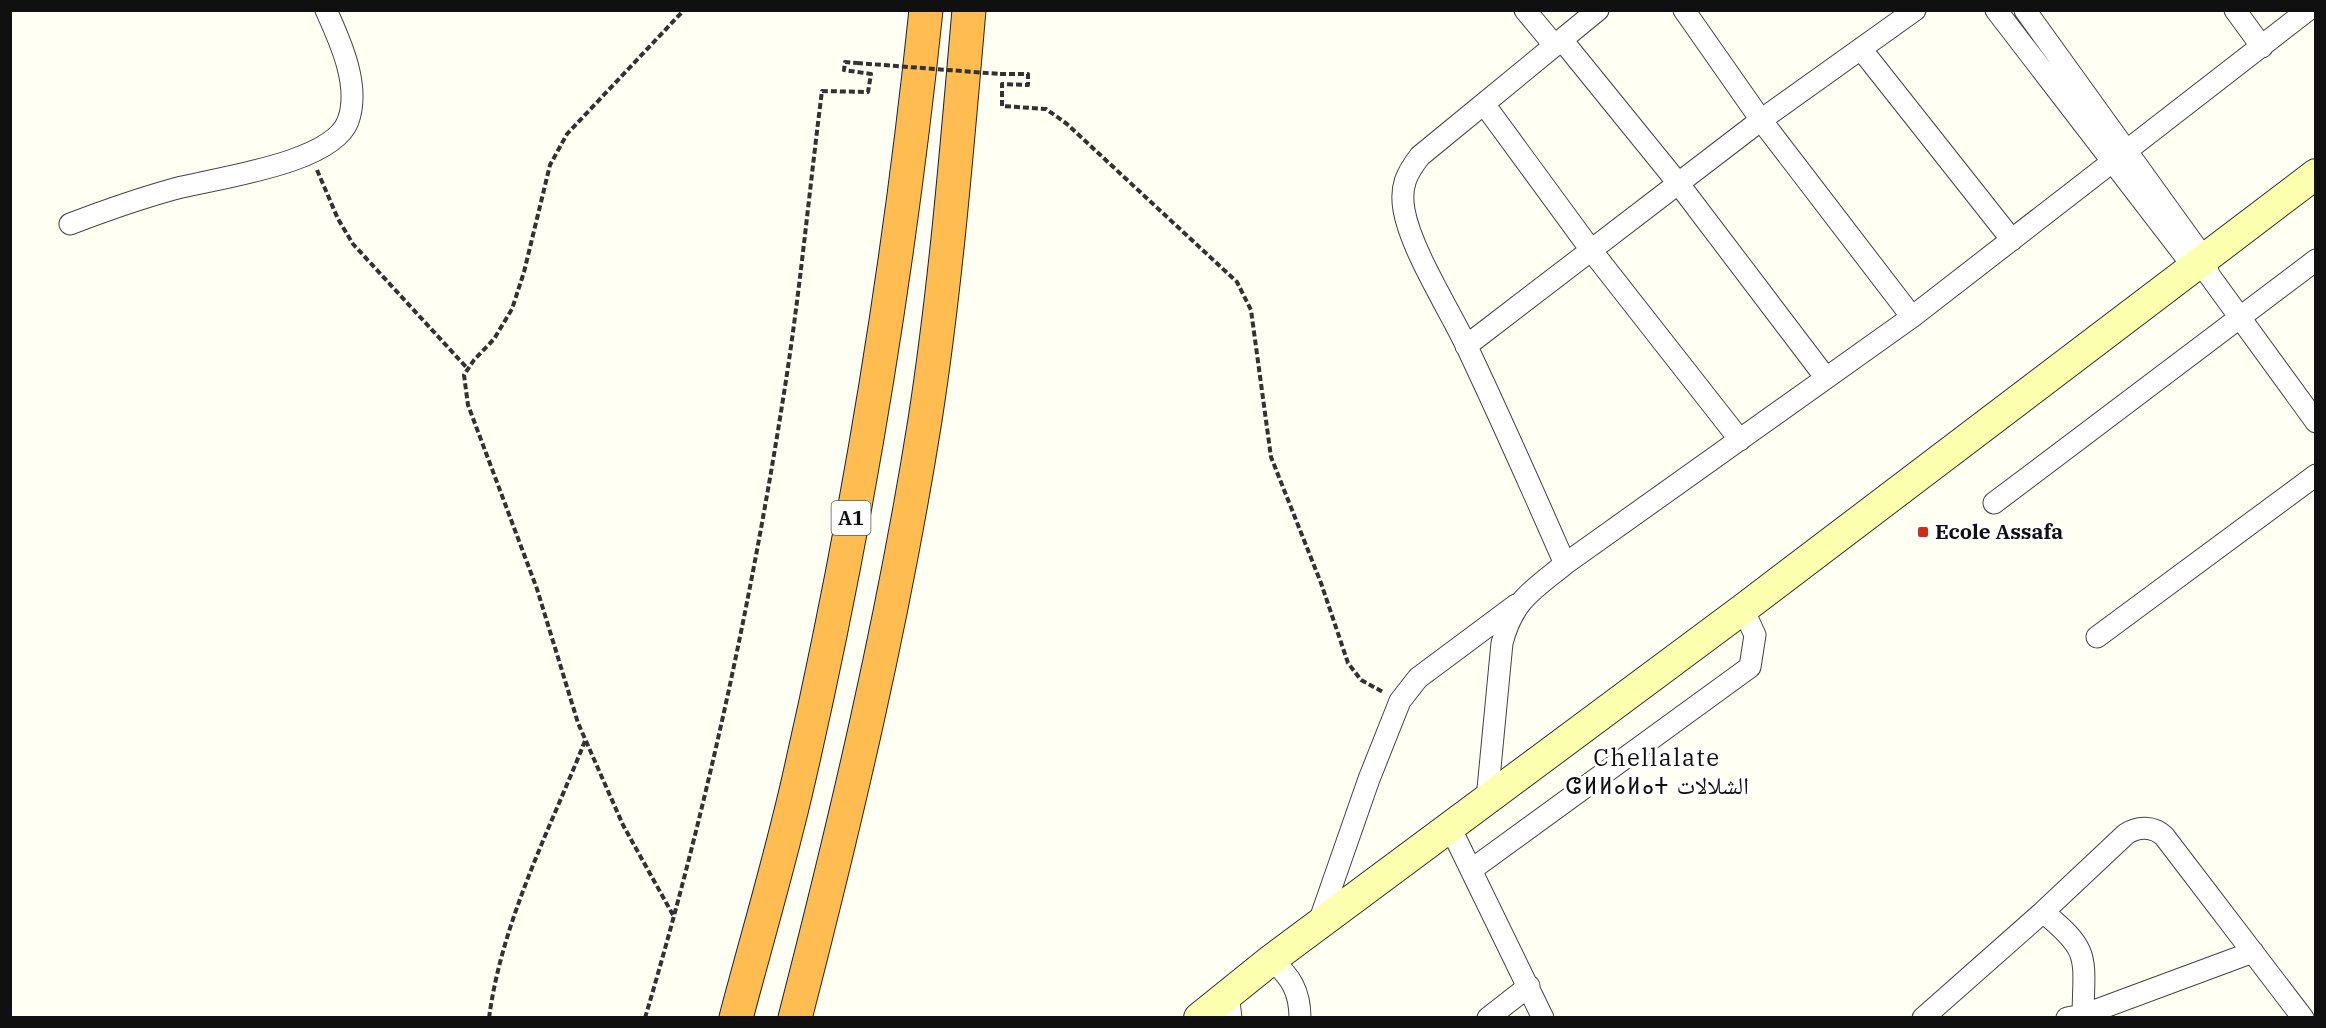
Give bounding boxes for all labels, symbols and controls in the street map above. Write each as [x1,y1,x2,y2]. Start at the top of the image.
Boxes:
road number: A1 [832,501,870,535]
place label: Ecole Assafa [1935,517,2063,545]
marker: Ecole Assafa [1916,525,1930,539]
district label: Chellalate ⵛⵍⵍⴰⵍⴰⵜ الشلالات [1565,741,1749,801]

